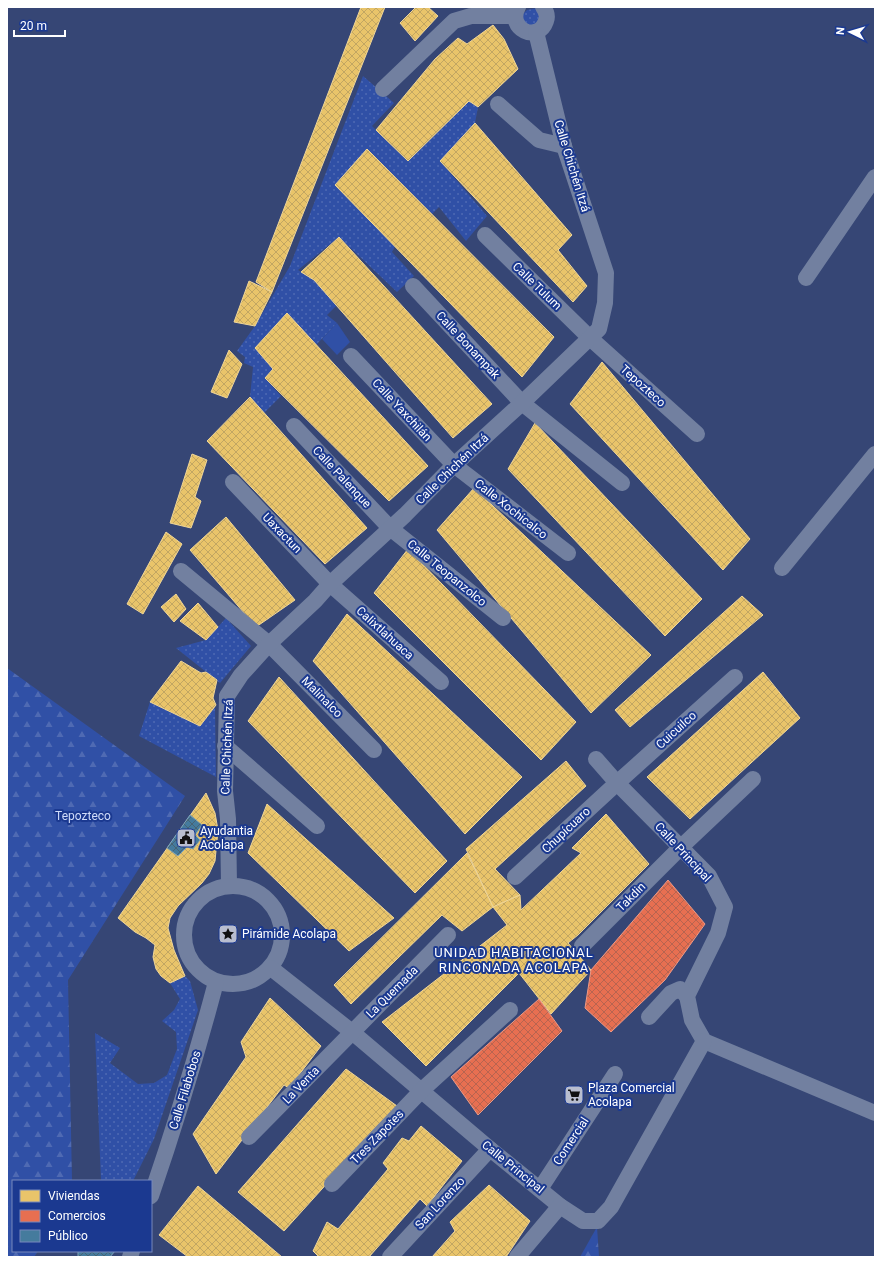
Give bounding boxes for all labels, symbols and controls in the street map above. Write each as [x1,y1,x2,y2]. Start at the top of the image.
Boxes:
scale bar [14,12,65,38]
north arrow [830,12,870,52]
text: 20 m [20,19,47,33]
text: N [834,27,847,36]
street label: Calle Chichén Itzá [551,118,593,214]
street label: Calle Tulum [510,259,564,313]
street label: Calle Bonampak [433,308,503,382]
street label: Tepozteco [618,362,669,410]
street label: Calle Yaxchilán [369,376,435,444]
street label: Calle Chichén Itzá [413,431,491,507]
street label: Calle Palenque [310,443,374,511]
street label: Calle Xochicalco [472,476,550,542]
street label: Uaxactun [260,510,304,556]
street label: Calle Teopanzolco [405,537,489,609]
street label: Calixtlahuaca [354,604,416,662]
street label: Malinalco [299,674,345,720]
street label: Calle Chichén Itzá [218,699,236,795]
street label: Cuicuilco [653,708,699,752]
street label: Chupícuaro [539,804,593,856]
park label: Tepozteco [55,809,111,823]
street label: Calle Principal [652,819,714,885]
place label: Ayudantia Acolapa [200,824,253,852]
public building icon: Ayudantia Acolapa [175,827,197,849]
street label: Takdin [614,880,648,914]
place icon: Pirámide Acolapa [217,923,239,945]
place label: Pirámide Acolapa [242,927,336,941]
district label: UNIDAD HABITACIONAL RINCONADA ACOLAPA [434,945,594,975]
street label: La Quemada [363,963,421,1021]
street label: Calle Filabobos [166,1049,204,1131]
street label: La Venta [280,1063,322,1107]
place label: Plaza Comercial Acolapa [588,1081,675,1109]
supermarket icon: Plaza Comercial Acolapa [563,1084,585,1106]
street label: Tres Zapotes [348,1107,406,1167]
street label: Comercial [550,1114,592,1168]
street label: Calle Principal [479,1138,547,1196]
street label: San Lorenzo [412,1174,468,1232]
legend [12,1180,152,1252]
text: Viviendas [48,1189,100,1203]
text: Comercios [48,1209,106,1223]
text: Público [48,1229,88,1243]

